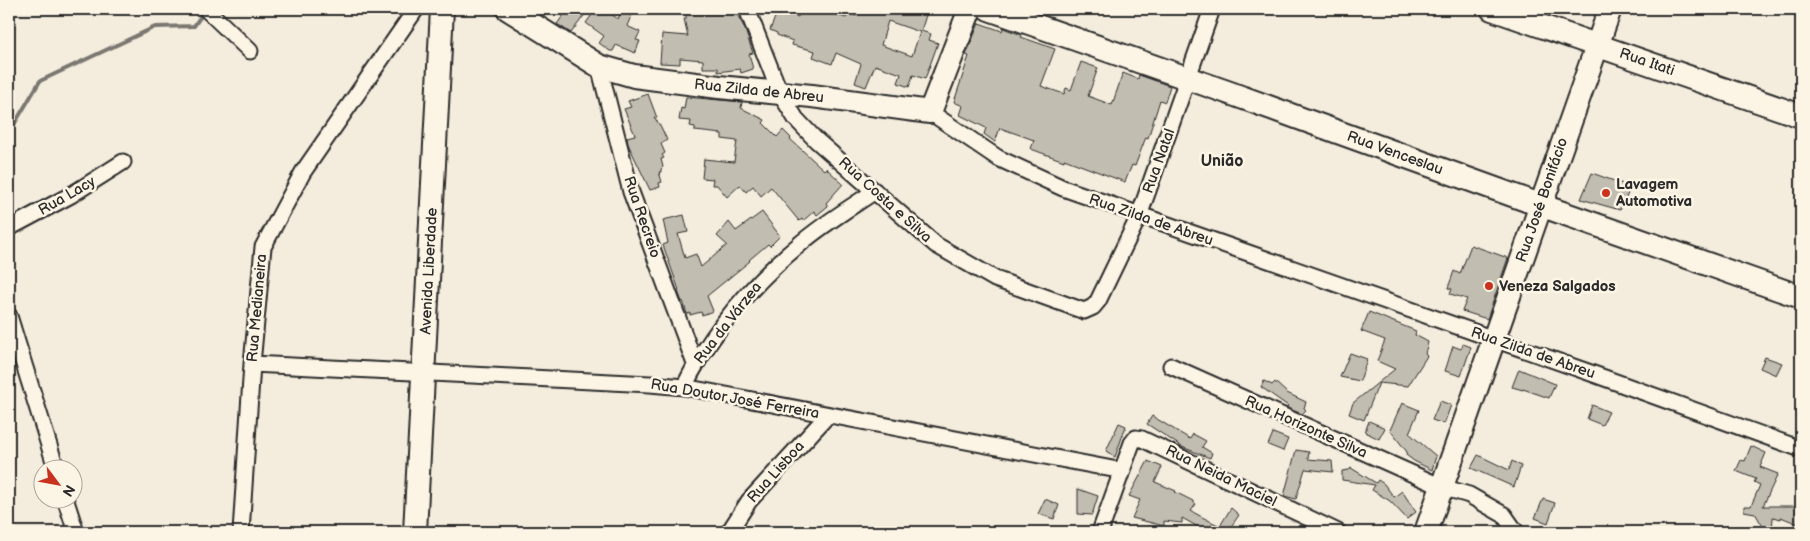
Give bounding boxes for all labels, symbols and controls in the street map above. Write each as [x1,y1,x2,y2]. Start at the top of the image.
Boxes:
street label: Rua Itati [1617,44,1677,80]
street label: Rua Zilda de Abreu [693,75,825,107]
street label: Rua Natal [1139,126,1179,196]
street label: Rua Venceslau [1344,127,1446,179]
street label: Rua José Bonifácio [1512,135,1572,265]
district label: União [1201,152,1243,171]
street label: Rua Costa e Silva [834,153,936,247]
street label: Rua Lacy [35,172,99,220]
street label: Rua Recreio [619,174,665,260]
place label: Lavagem Automotiva [1615,175,1692,211]
marker: Lavagem Automotiva [1600,187,1612,199]
street label: Rua Zilda de Abreu [1086,190,1216,250]
street label: Avenida Liberdade [416,207,442,335]
street label: Rua Medianeira [243,253,271,363]
place label: Veneza Salgados [1499,277,1616,296]
street label: Rua da Várzea [690,278,766,368]
marker: Veneza Salgados [1483,280,1495,292]
street label: Rua Zilda de Abreu [1468,323,1598,383]
street label: Rua Doutor José Ferreira [649,375,821,423]
street label: Rua Horizonte Silva [1242,391,1370,463]
street label: Rua Lisboa [743,437,809,507]
street label: Rua Neida Maciel [1162,441,1280,511]
north arrow [32,458,82,508]
text: N [59,482,79,500]

